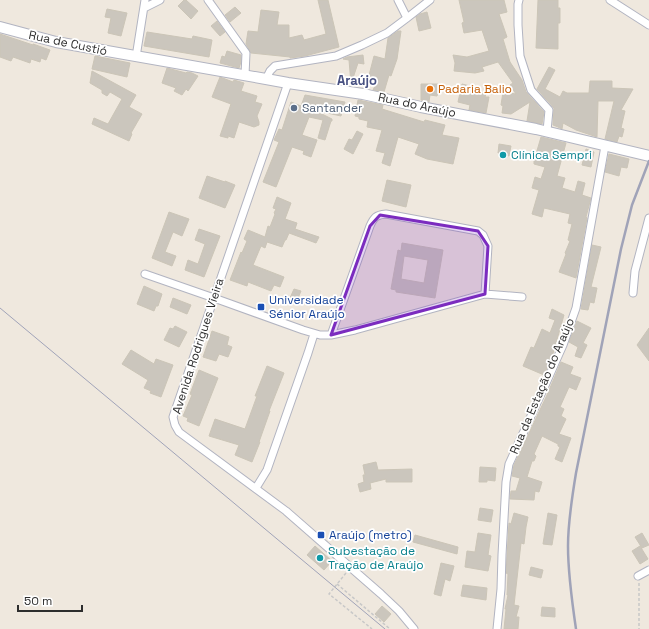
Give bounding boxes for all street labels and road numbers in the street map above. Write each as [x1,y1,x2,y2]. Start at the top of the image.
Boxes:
street label: Rua de Custió [27,27,109,59]
street label: Rua do Araújo [377,89,457,121]
street label: Avenida Rodrigues Vieira [168,276,228,416]
street label: Rua da Estação do Araújo [506,315,578,457]

